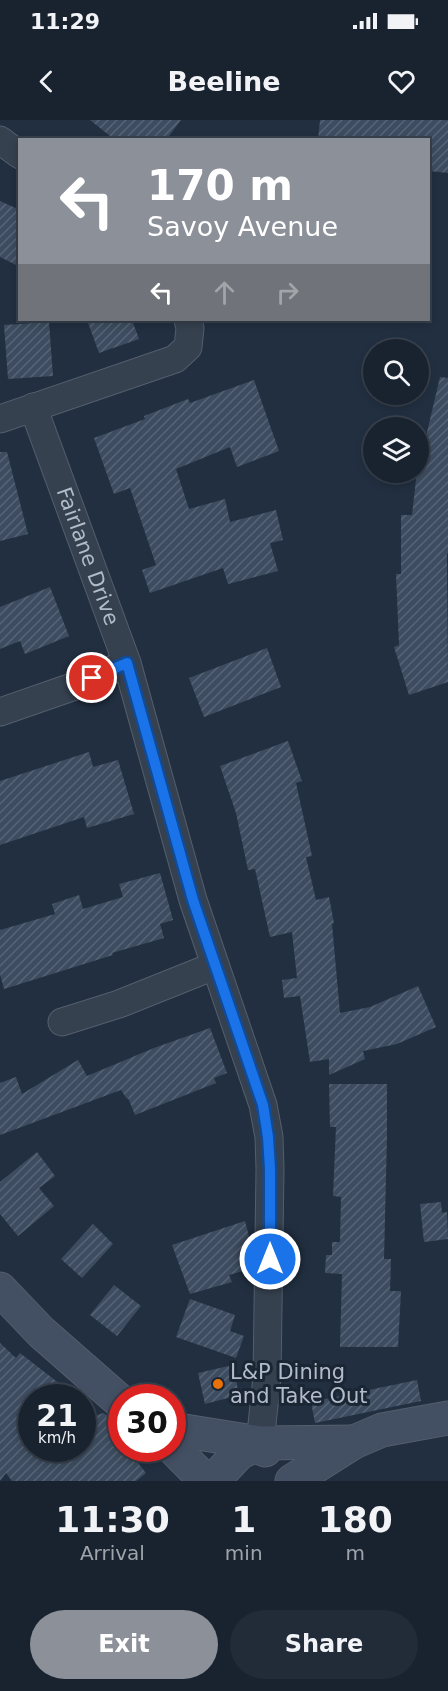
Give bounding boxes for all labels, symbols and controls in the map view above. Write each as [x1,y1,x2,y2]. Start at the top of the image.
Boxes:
text: 11:29 [30,9,100,34]
icon: back [30,65,63,98]
icon: heart [385,65,418,98]
text: Beeline [167,66,281,97]
text: 170 m [147,161,293,210]
icon: left [48,162,126,240]
text: Savoy Avenue [147,211,338,242]
icon: left [145,276,178,309]
icon: ahead [208,276,241,309]
icon: right [271,276,304,309]
map controls [363,339,429,483]
button: search [363,339,429,405]
button: layers [363,417,429,483]
street label: Fairlane Drive [52,484,124,629]
pin [66,652,117,703]
icon: arrive [75,661,108,694]
position arrow [238,1227,302,1291]
place label: L&P Dining and Take Out [230,1360,367,1408]
marker: L&P Dining and Take Out [211,1377,225,1391]
speed limit sign: 30 [108,1384,186,1462]
text: 21 [36,1398,78,1433]
text: km/h [38,1429,76,1447]
text: 11:30 [55,1499,170,1540]
text: 1 [231,1499,256,1540]
text: 180 [318,1499,393,1540]
text: Arrival [80,1541,145,1565]
text: min [225,1541,263,1565]
text: m [346,1541,365,1565]
button: Exit [30,1610,218,1679]
button: Share [230,1610,418,1679]

